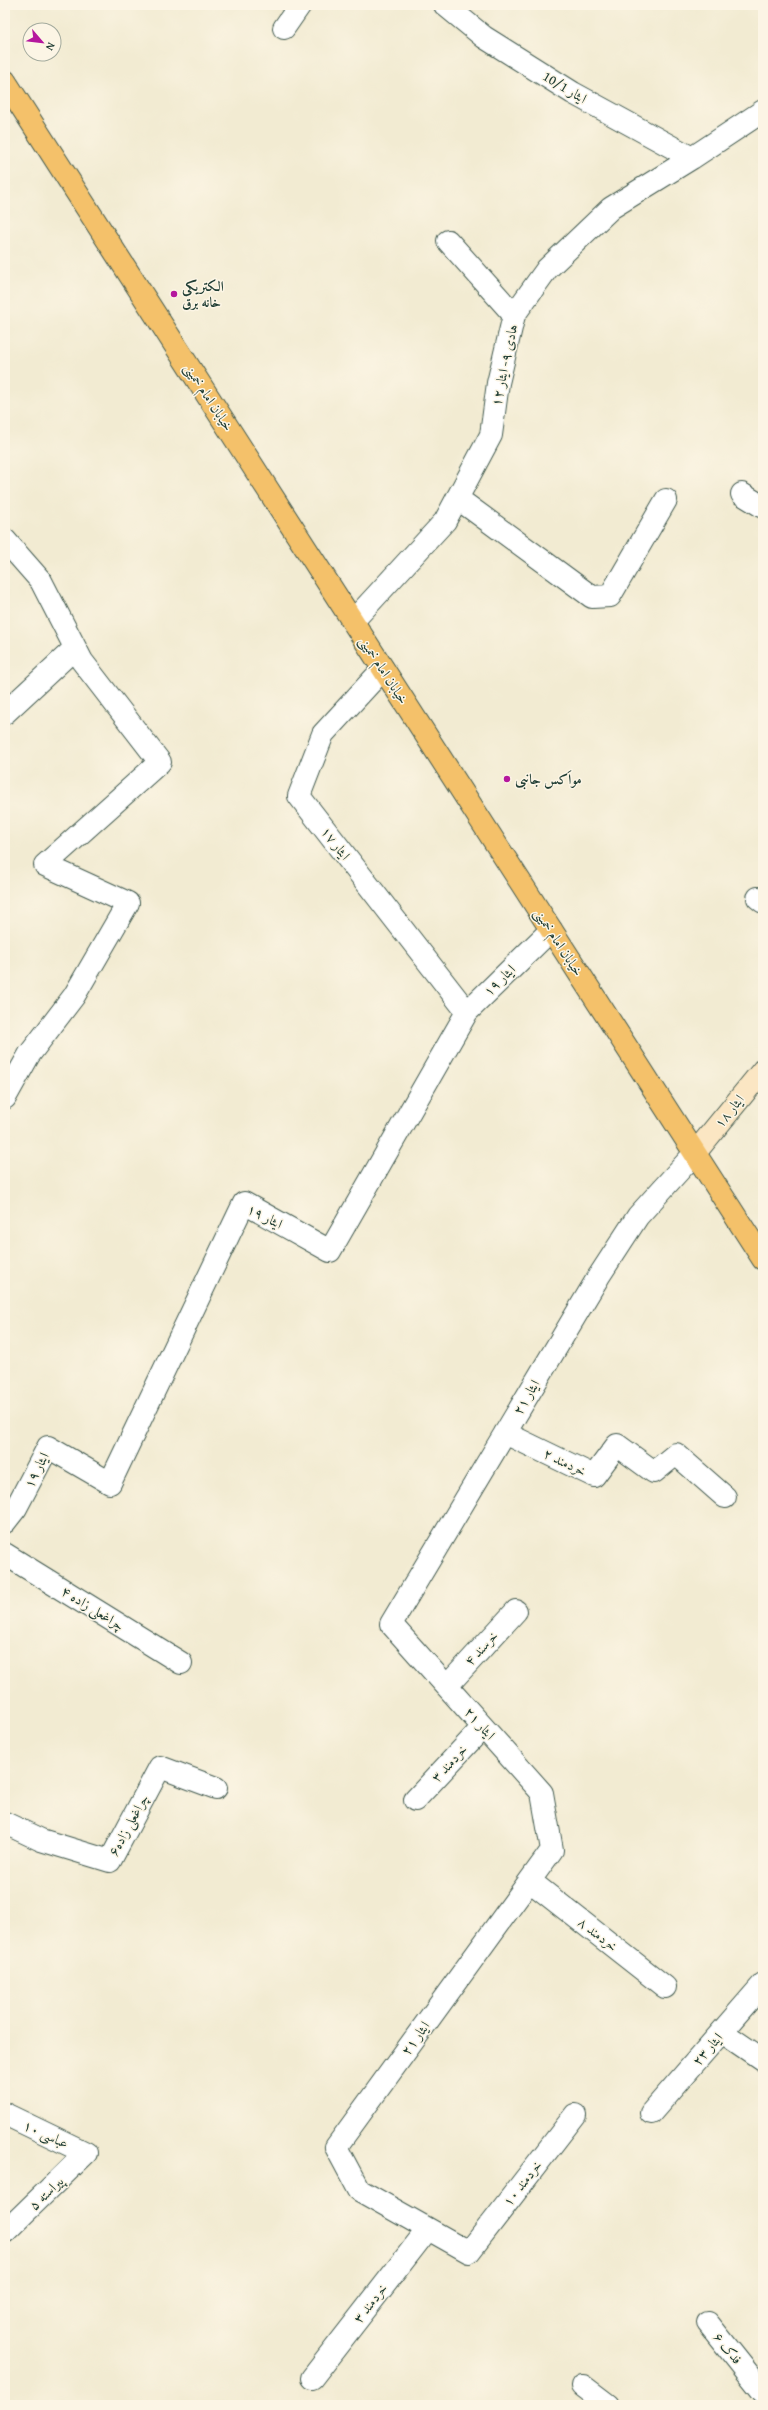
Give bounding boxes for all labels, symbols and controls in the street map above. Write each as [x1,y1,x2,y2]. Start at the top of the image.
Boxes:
north arrow [22,22,62,62]
text: N [42,40,60,54]
street label: ایثار 10/1 [539,66,591,108]
place label: الکتریکی خانه برق [182,276,224,312]
marker: الکتریکی خانه برق [169,289,179,299]
street label: هادی ۹- ایثار ۱۲ [486,322,522,408]
street label: خیابان امام خمینی [177,359,239,437]
street label: خیابان امام خمینی [352,632,414,710]
place label: مواَکس جانبی [515,769,582,790]
marker: مواَکس جانبی [502,774,512,784]
street label: ایثار ۱۷ [316,822,356,864]
street label: خیابان امام خمینی [527,904,589,982]
street label: ایثار ١٩ [478,960,520,1000]
street label: ایثار ۱۸ [709,1090,749,1132]
street label: ایثار ١٩ [244,1199,286,1233]
street label: ایثار ۲۱ [508,1376,544,1418]
street label: خردمند ۲ [540,1443,590,1481]
street label: ایثار ١٩ [19,1449,53,1491]
street label: چراغعلی زاده ۴ [58,1581,128,1635]
street label: خرسند ۴ [460,1626,502,1670]
street label: ایثار ۲۱ [460,1702,500,1744]
street label: خردمند ۳ [426,1740,472,1786]
street label: چراغعلی زاده۶ [103,1790,153,1860]
street label: خردمند ۸ [574,1912,622,1956]
street label: ایثار ۲۱ [396,2017,434,2059]
street label: ایثار ۲۳ [687,2028,727,2070]
street label: عباسی ۱۰ [20,2115,72,2153]
street label: خردمند ۱۰ [498,2156,546,2210]
street label: پیراسته ۵ [24,2171,69,2215]
street label: خردمند ۳ [348,2279,392,2327]
street label: فدک ۶ [709,2328,747,2368]

